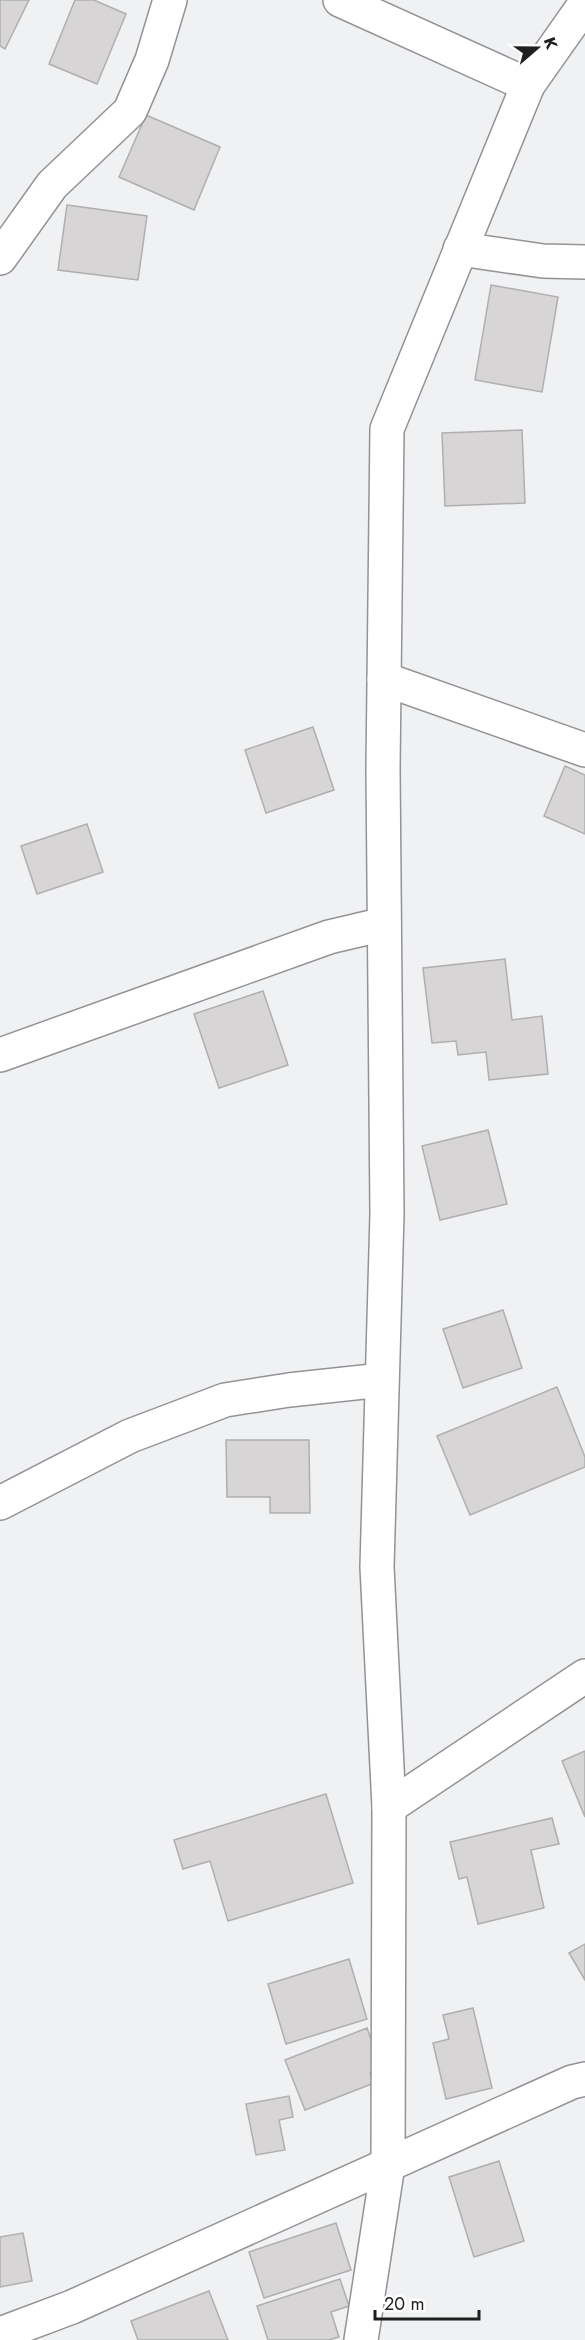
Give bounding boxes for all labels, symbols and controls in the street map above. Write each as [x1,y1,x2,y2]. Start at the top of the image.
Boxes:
north arrow [507,18,567,78]
text: K [538,34,564,53]
scale bar [375,2283,478,2321]
text: 20 m [384,2291,424,2317]

